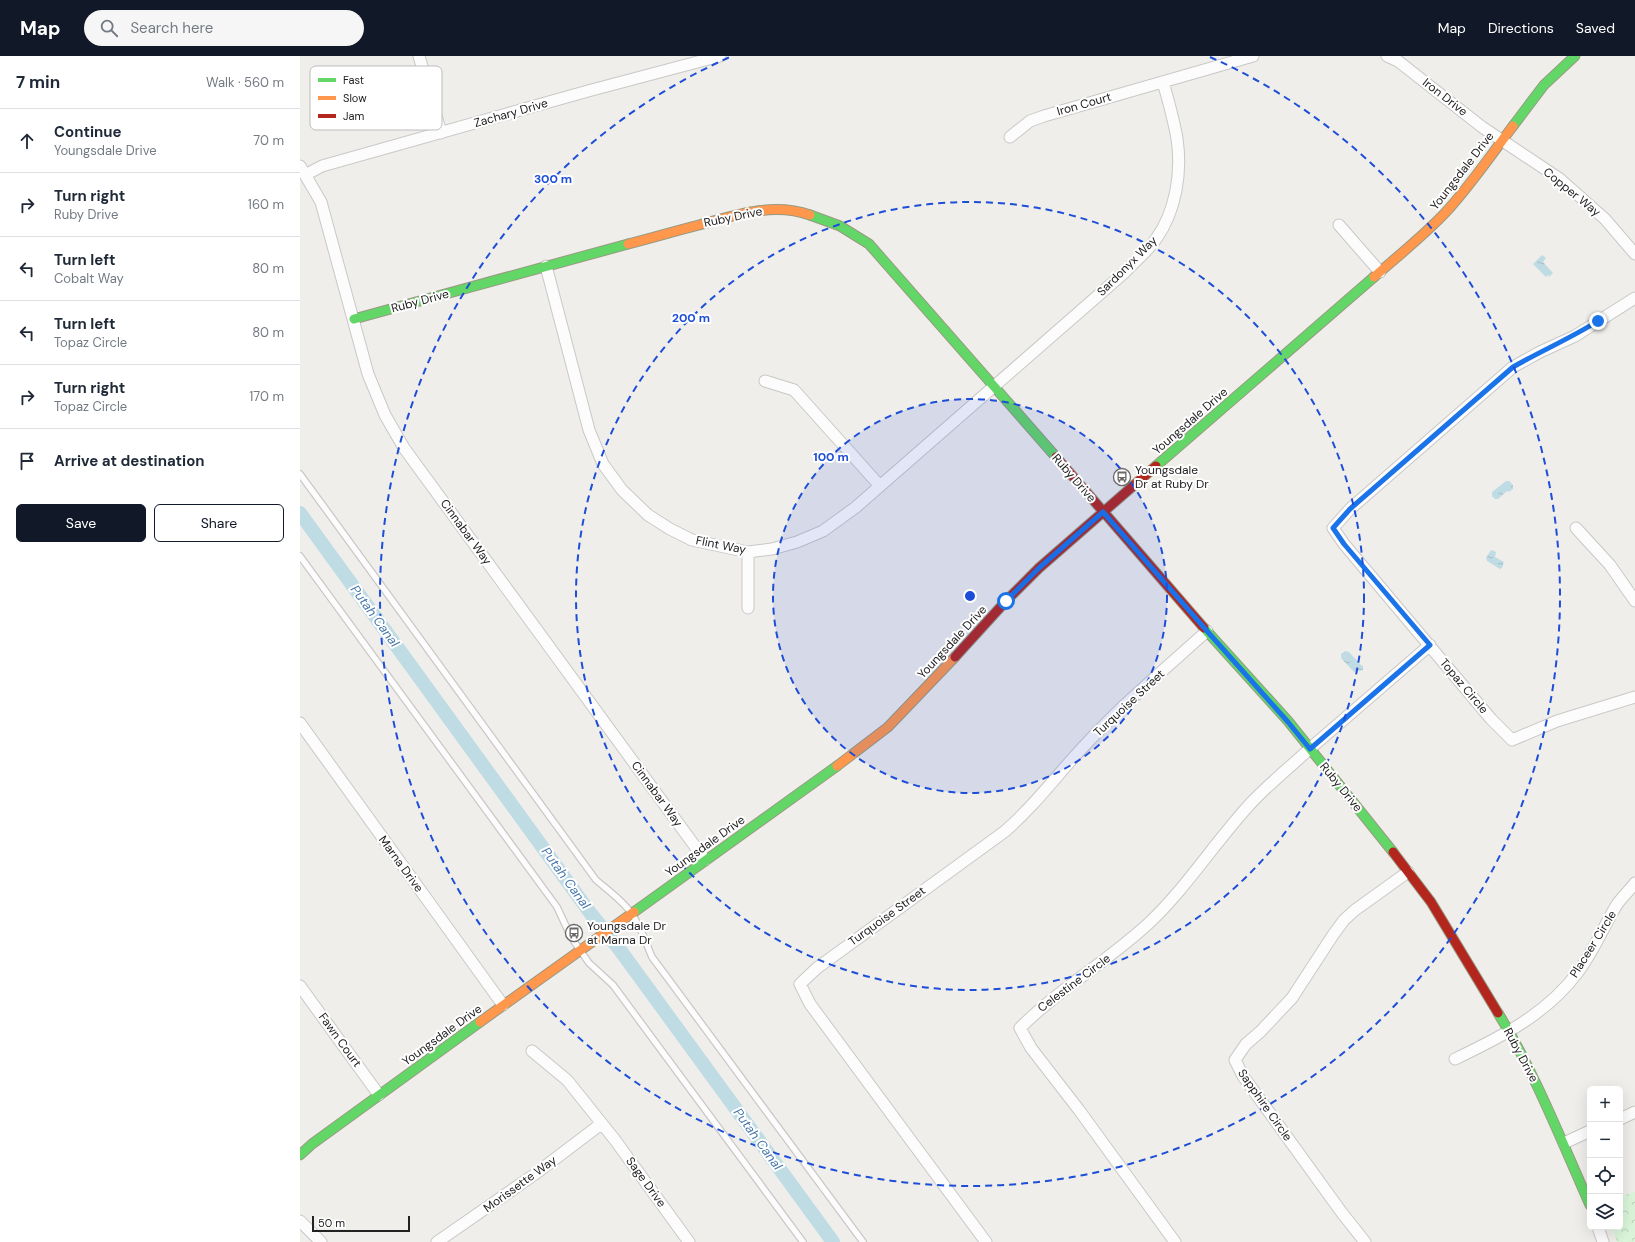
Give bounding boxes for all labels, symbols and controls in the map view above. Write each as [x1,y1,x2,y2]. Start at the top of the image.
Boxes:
search box [84,10,364,46]
text: Map [20,16,60,41]
icon: search [98,17,120,39]
text: Search here [130,18,213,38]
text: Map [1438,19,1466,37]
text: Directions [1488,19,1554,37]
text: Saved [1576,19,1615,37]
legend [310,66,442,130]
text: 7 min [16,71,60,93]
text: Fast [343,73,364,87]
text: Walk · 560 m [206,74,284,91]
street label: Iron Drive [1419,74,1471,120]
street label: Iron Court [1055,89,1113,119]
text: Slow [343,91,367,105]
street label: Zachary Drive [472,95,550,131]
text: Jam [343,109,364,123]
text: Continue [54,122,122,142]
street label: Youngsdale Drive [1427,129,1498,213]
icon: ahead [16,130,38,152]
text: 70 m [253,132,284,149]
text: Youngsdale Drive [54,142,157,159]
street label: Copper Way [1540,164,1604,220]
text: 300 m [534,171,572,187]
text: Turn right [54,186,125,206]
icon: right [16,194,38,216]
text: 160 m [248,196,284,213]
street label: Ruby Drive [702,203,764,231]
text: Ruby Drive [54,206,118,223]
street label: Sardonyx Way [1093,232,1161,300]
text: Turn left [54,250,115,270]
icon: left [16,258,38,280]
text: 80 m [252,260,284,277]
text: Cobalt Way [54,270,124,287]
street label: Ruby Drive [389,286,451,316]
text: 200 m [672,310,710,326]
route end [1589,312,1607,330]
text: Turn left [54,314,115,334]
icon: left [16,322,38,344]
text: 80 m [252,324,284,341]
text: Topaz Circle [54,334,127,351]
text: Turn right [54,378,125,398]
street label: Youngsdale Drive [1149,384,1231,458]
icon: right [16,386,38,408]
text: 170 m [249,388,284,405]
text: Topaz Circle [54,398,127,415]
text: 100 m [813,449,849,465]
icon: arrive [16,450,38,472]
street label: Ruby Drive [1049,450,1100,506]
text: Arrive at destination [54,451,205,471]
place label: Youngsdale Dr at Ruby Dr [1135,462,1209,492]
bus stop icon: Youngsdale Dr at Ruby Dr [1112,467,1132,487]
street label: Cinnabar Way [437,496,495,568]
button: Save [16,504,146,542]
button: Share [154,504,284,542]
street label: Flint Way [695,532,748,558]
water label: Putah Canal [347,582,404,651]
centre of rings [963,589,977,603]
route start [997,592,1015,610]
street label: Youngsdale Drive [914,602,990,682]
street label: Topaz Circle [1436,655,1492,717]
street label: Turquoise Street [1090,666,1168,740]
street label: Cinnabar Way [628,758,686,830]
street label: Ruby Drive [1316,759,1366,815]
street label: Youngsdale Drive [662,812,748,880]
street label: Marna Drive [375,833,427,896]
water label: Putah Canal [538,844,595,913]
street label: Turquoise Street [845,882,929,949]
street label: Placeer Circle [1566,907,1620,981]
place label: Youngsdale Dr at Marna Dr [587,918,667,948]
bus stop icon: Youngsdale Dr at Marna Dr [564,923,584,943]
street label: Celestine Circle [1034,950,1114,1016]
street label: Youngsdale Drive [399,1001,485,1069]
street label: Fawn Court [315,1010,365,1071]
street label: Ruby Drive [1500,1025,1542,1085]
street label: Sapphire Circle [1234,1066,1296,1144]
map controls [1587,1086,1623,1230]
button: + [1587,1086,1623,1122]
water label: Putah Canal [730,1105,787,1174]
button: − [1587,1122,1623,1158]
street label: Morissette Way [480,1152,560,1216]
street label: Sage Drive [622,1154,670,1210]
button: locate [1587,1158,1623,1194]
button: layers [1587,1194,1623,1230]
scale bar [312,1214,410,1233]
text: 50 m [318,1216,345,1230]

